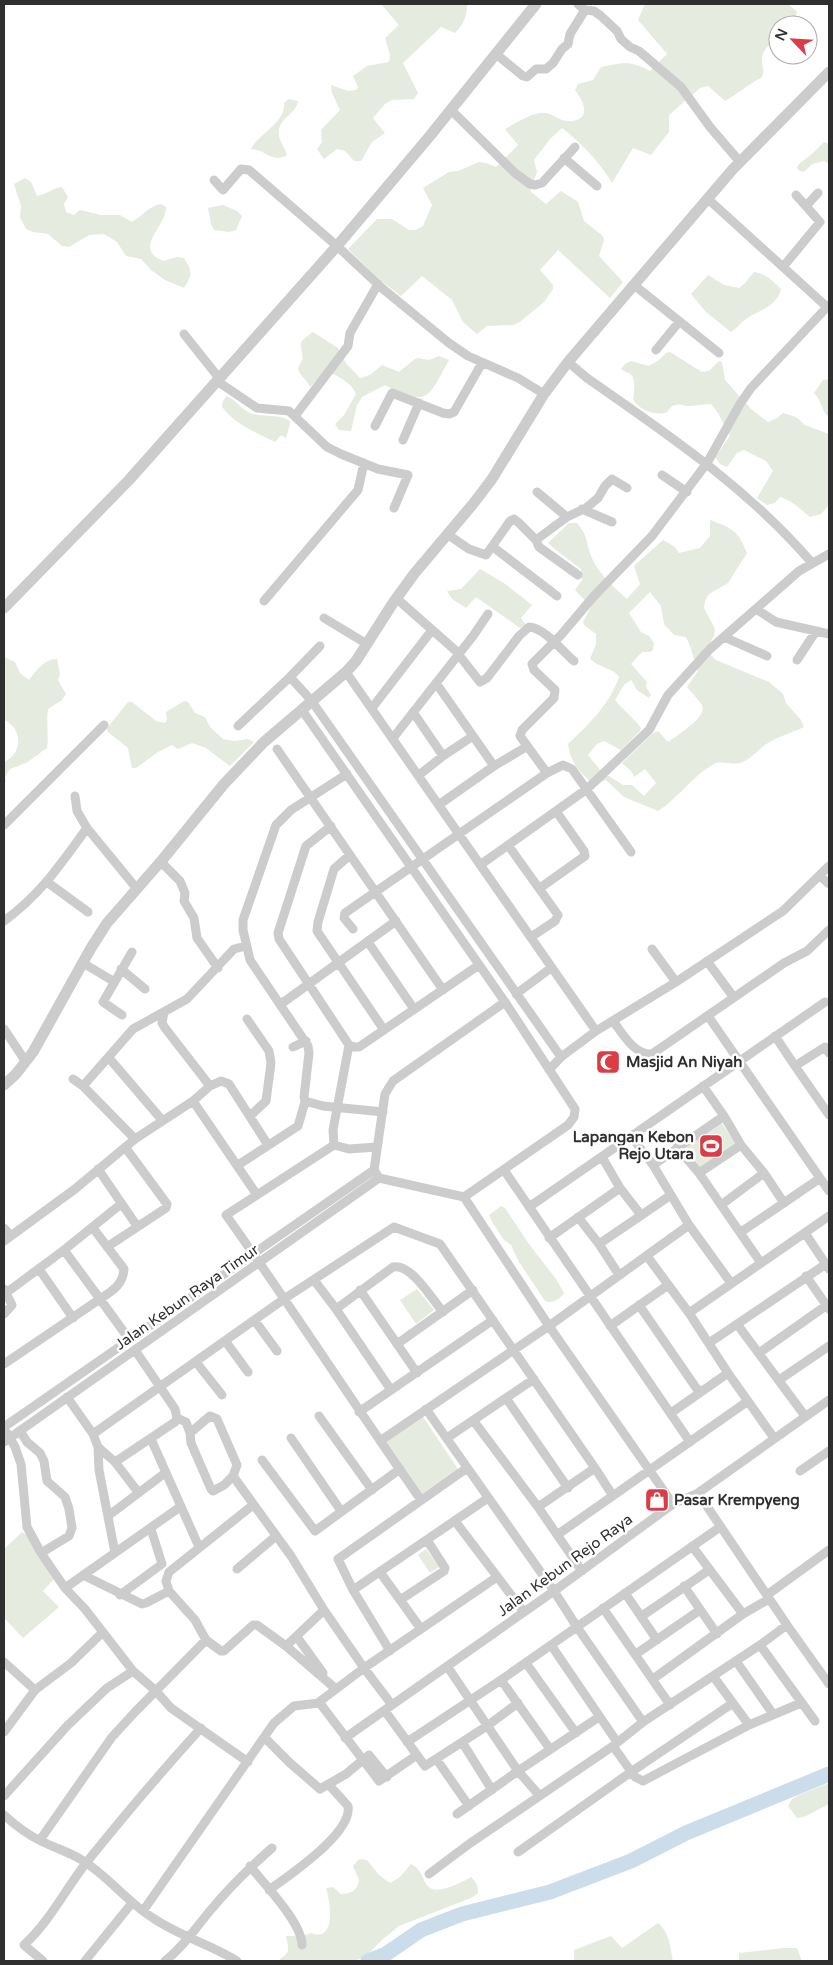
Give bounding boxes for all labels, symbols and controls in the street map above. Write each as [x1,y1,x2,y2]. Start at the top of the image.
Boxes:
north arrow [768,15,818,65]
text: N [772,26,792,43]
mosque icon: Masjid An Niyah [595,1049,621,1075]
place label: Masjid An Niyah [626,1053,742,1072]
place label: Lapangan Kebon Rejo Utara [573,1128,694,1164]
sports icon: Lapangan Kebon Rejo Utara [698,1133,724,1159]
street label: Jalan Kebun Raya Timur [112,1240,263,1354]
shop icon: Pasar Krempyeng [644,1487,670,1513]
place label: Pasar Krempyeng [674,1491,800,1510]
street label: Jalan Kebun Rejo Raya [494,1510,636,1620]

